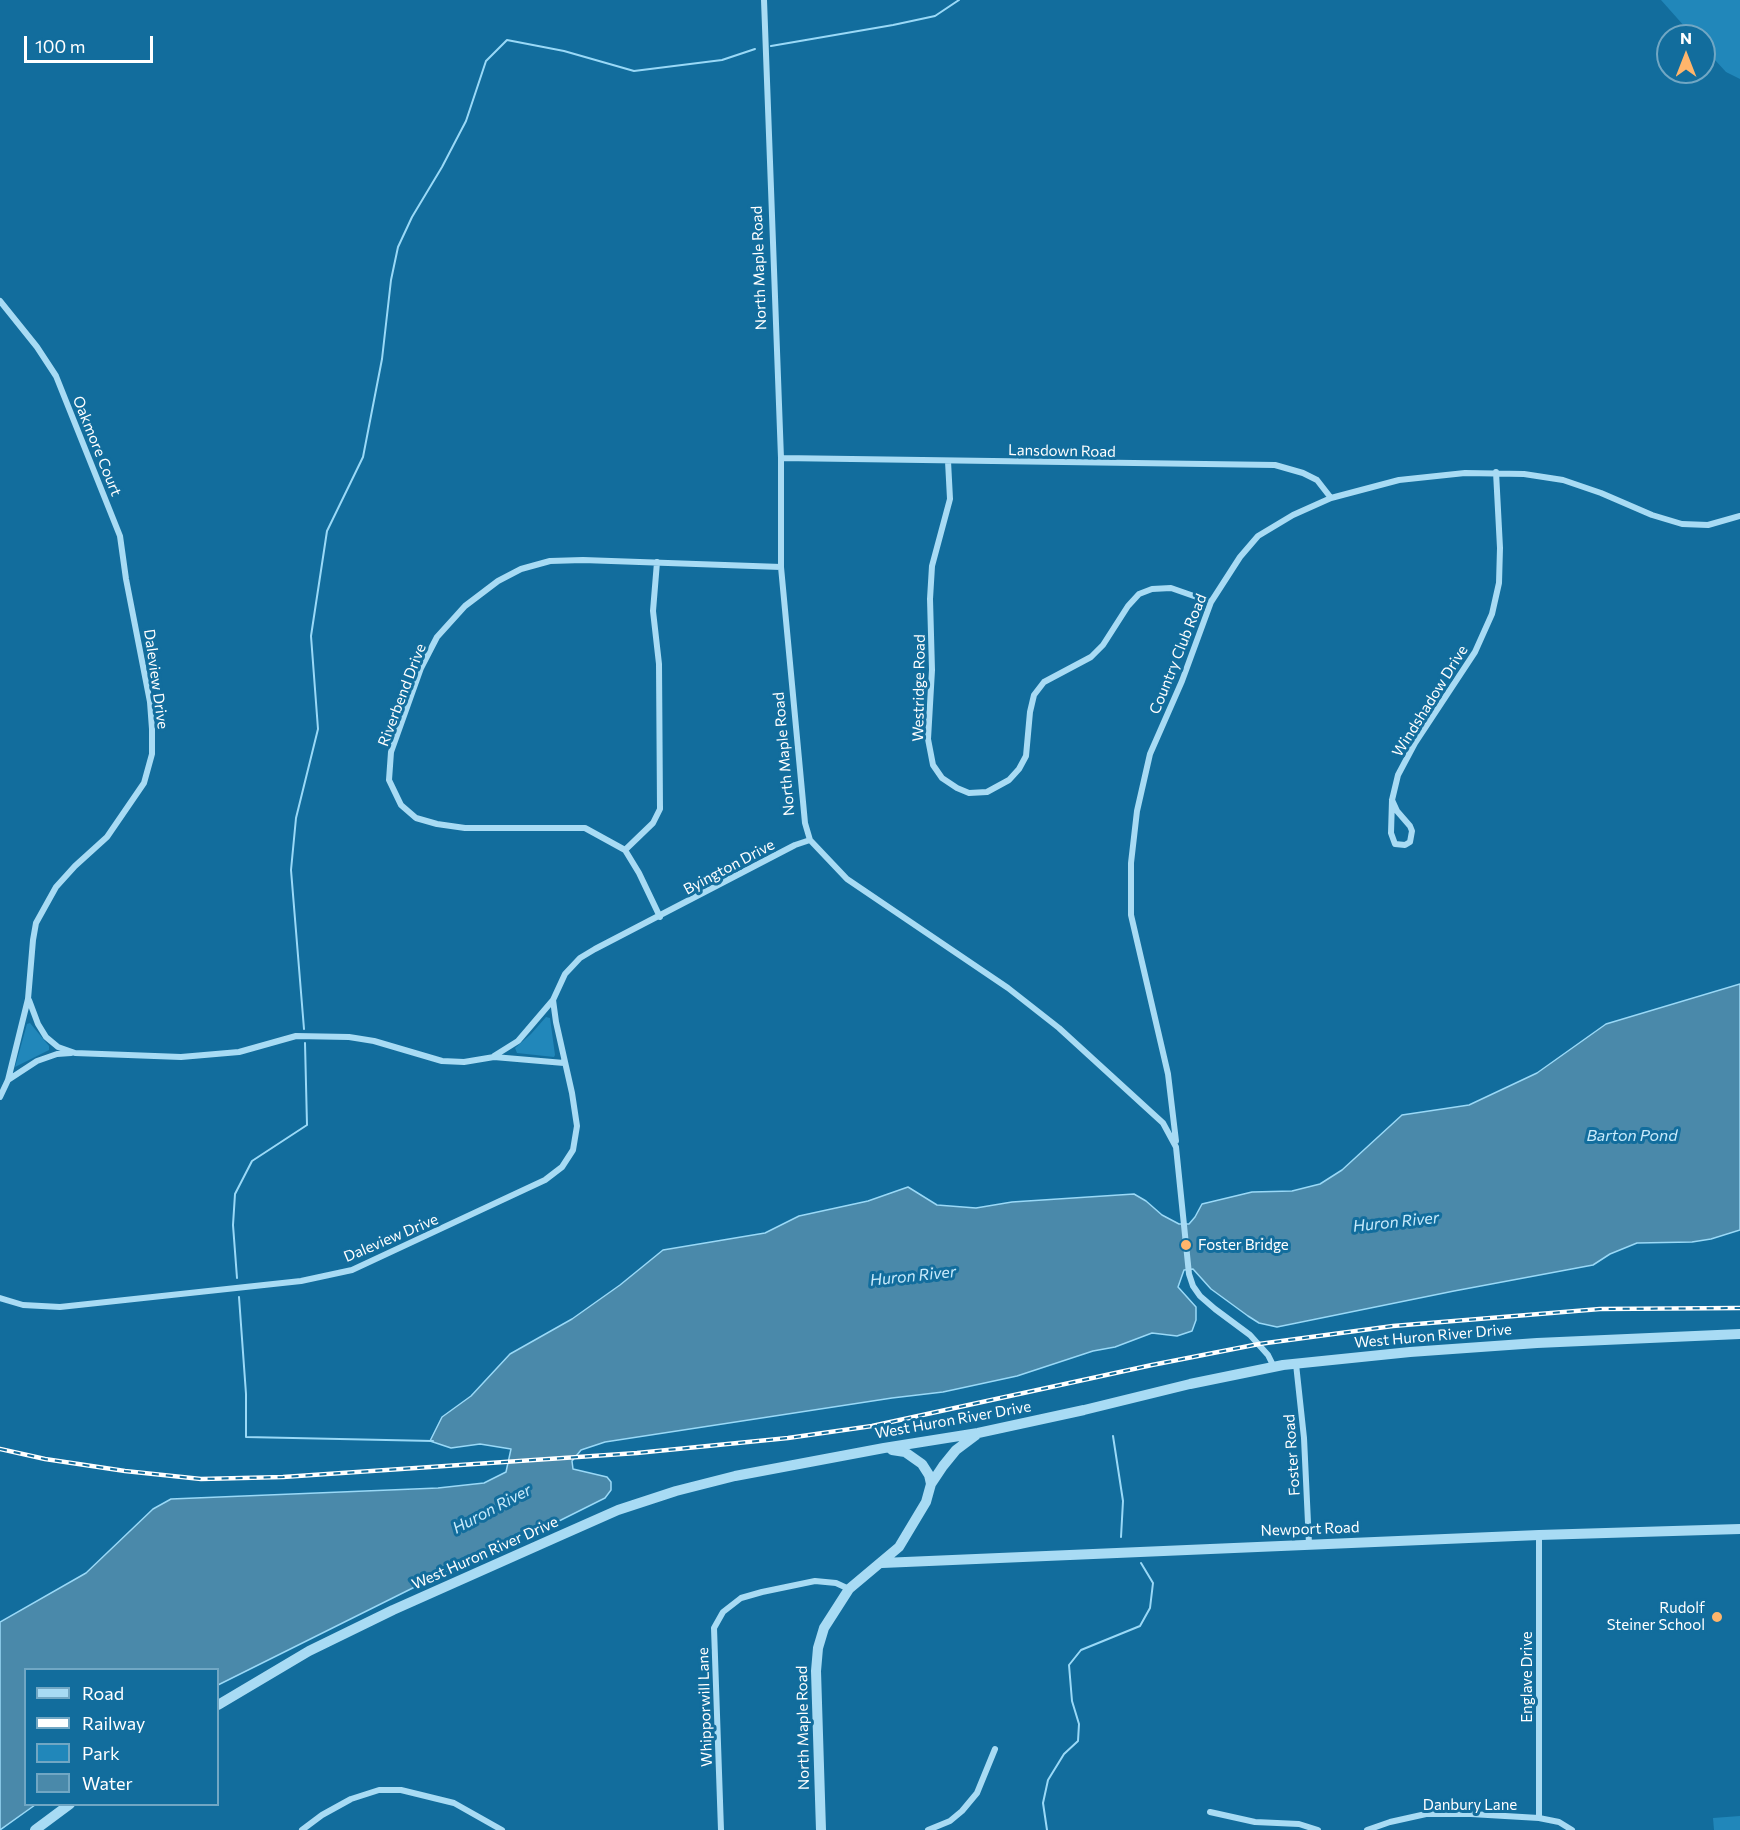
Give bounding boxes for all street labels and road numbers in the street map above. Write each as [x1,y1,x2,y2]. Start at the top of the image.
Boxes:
street label: North Maple Road [748,206,770,330]
street label: Oakmore Court [69,393,125,499]
street label: Lansdown Road [1008,441,1116,461]
street label: Country Club Road [1146,591,1210,717]
street label: Daleview Drive [140,628,172,730]
street label: Westridge Road [909,634,929,742]
street label: Riverbend Drive [374,641,430,749]
street label: Windshadow Drive [1388,642,1472,760]
street label: North Maple Road [770,691,798,817]
street label: Byington Drive [680,835,778,899]
street label: Daleview Drive [341,1210,441,1266]
street label: West Huron River Drive [1353,1320,1513,1352]
street label: West Huron River Drive [874,1397,1032,1443]
street label: Foster Road [1280,1414,1304,1496]
street label: West Huron River Drive [409,1513,561,1593]
street label: Newport Road [1260,1518,1360,1540]
street label: Englave Drive [1518,1631,1536,1723]
street label: Whipporwill Lane [694,1647,716,1767]
street label: North Maple Road [793,1666,813,1790]
street label: Danbury Lane [1423,1796,1517,1814]

